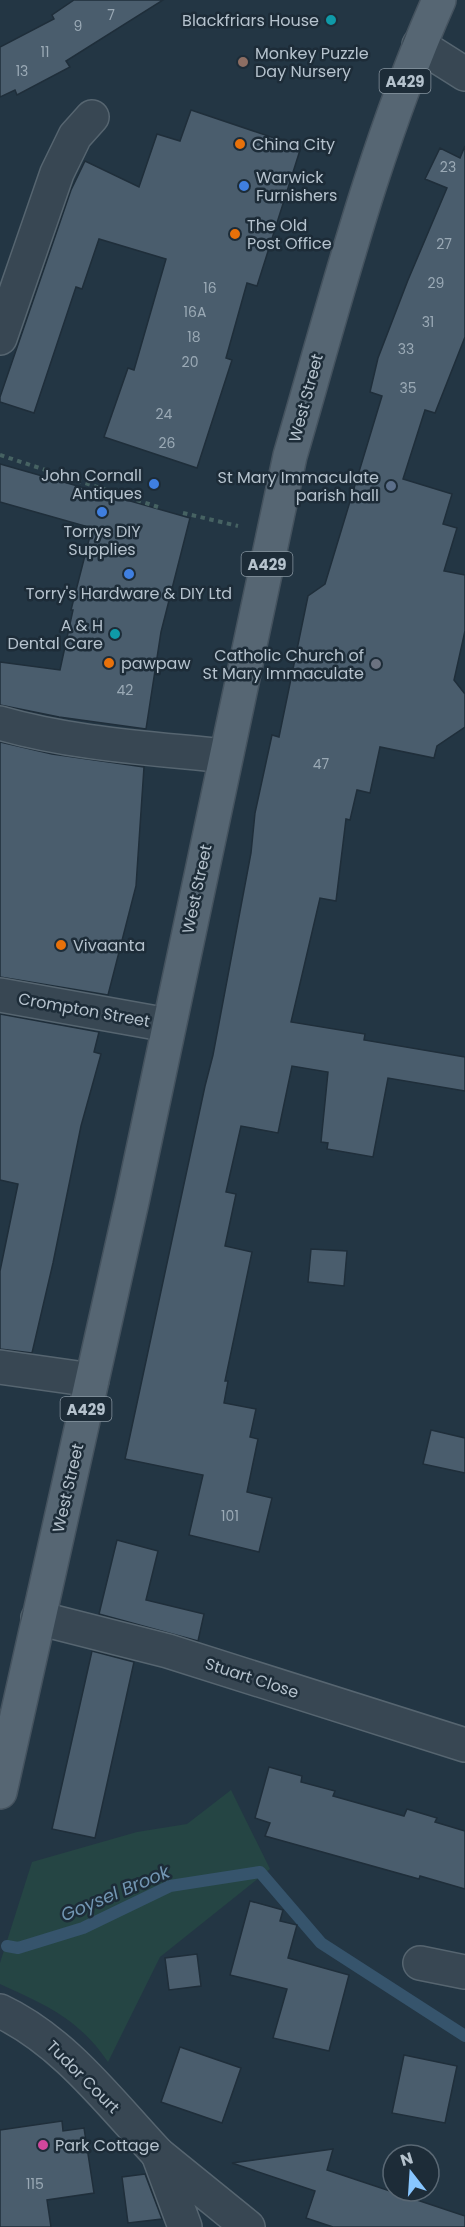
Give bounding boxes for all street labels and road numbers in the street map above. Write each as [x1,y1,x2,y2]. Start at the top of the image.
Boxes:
road number: A429 [380,69,430,93]
street label: West Street [283,351,329,445]
road number: A429 [242,552,292,576]
street label: West Street [176,842,218,936]
street label: Crompton Street [16,987,152,1033]
road number: A429 [60,1397,112,1421]
street label: West Street [47,1441,89,1535]
street label: Stuart Close [202,1652,302,1704]
street label: Tudor Court [41,2035,125,2119]

